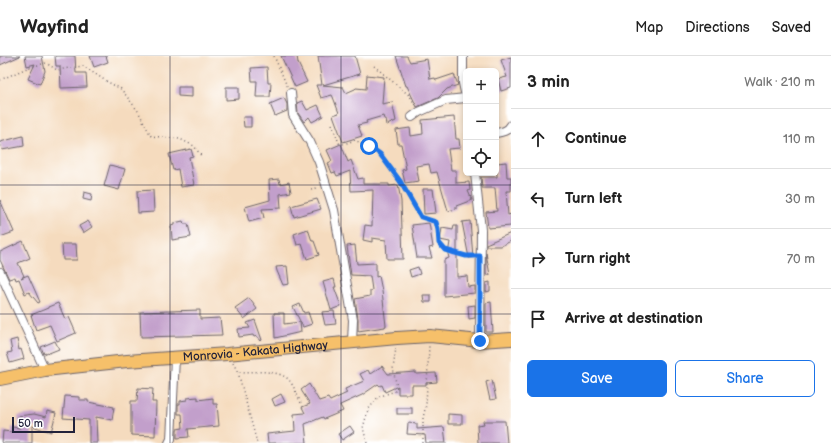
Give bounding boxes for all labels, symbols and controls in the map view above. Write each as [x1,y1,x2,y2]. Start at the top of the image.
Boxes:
text: Wayfind [20,16,89,39]
text: Map [635,19,663,36]
text: Directions [685,19,750,36]
text: Saved [772,19,811,36]
map controls [463,68,499,176]
button: + [463,68,499,104]
text: 3 min [527,72,570,92]
text: Walk · 210 m [744,74,815,90]
button: − [463,104,499,140]
icon: ahead [527,128,549,150]
text: Continue [565,129,627,148]
text: 110 m [783,131,815,147]
route start [360,137,378,155]
button: locate [463,140,499,176]
icon: left [527,188,549,210]
text: Turn left [565,189,622,208]
text: 30 m [785,191,815,207]
icon: right [527,248,549,270]
text: Turn right [565,249,630,268]
text: 70 m [787,251,815,267]
icon: arrive [527,308,549,330]
text: Arrive at destination [565,309,703,328]
route end [471,332,489,350]
street label: Monrovia - Kakata Highway [182,337,329,365]
button: Save [527,360,667,397]
button: Share [675,360,815,397]
scale bar [12,415,75,434]
text: 50 m [18,417,43,430]

